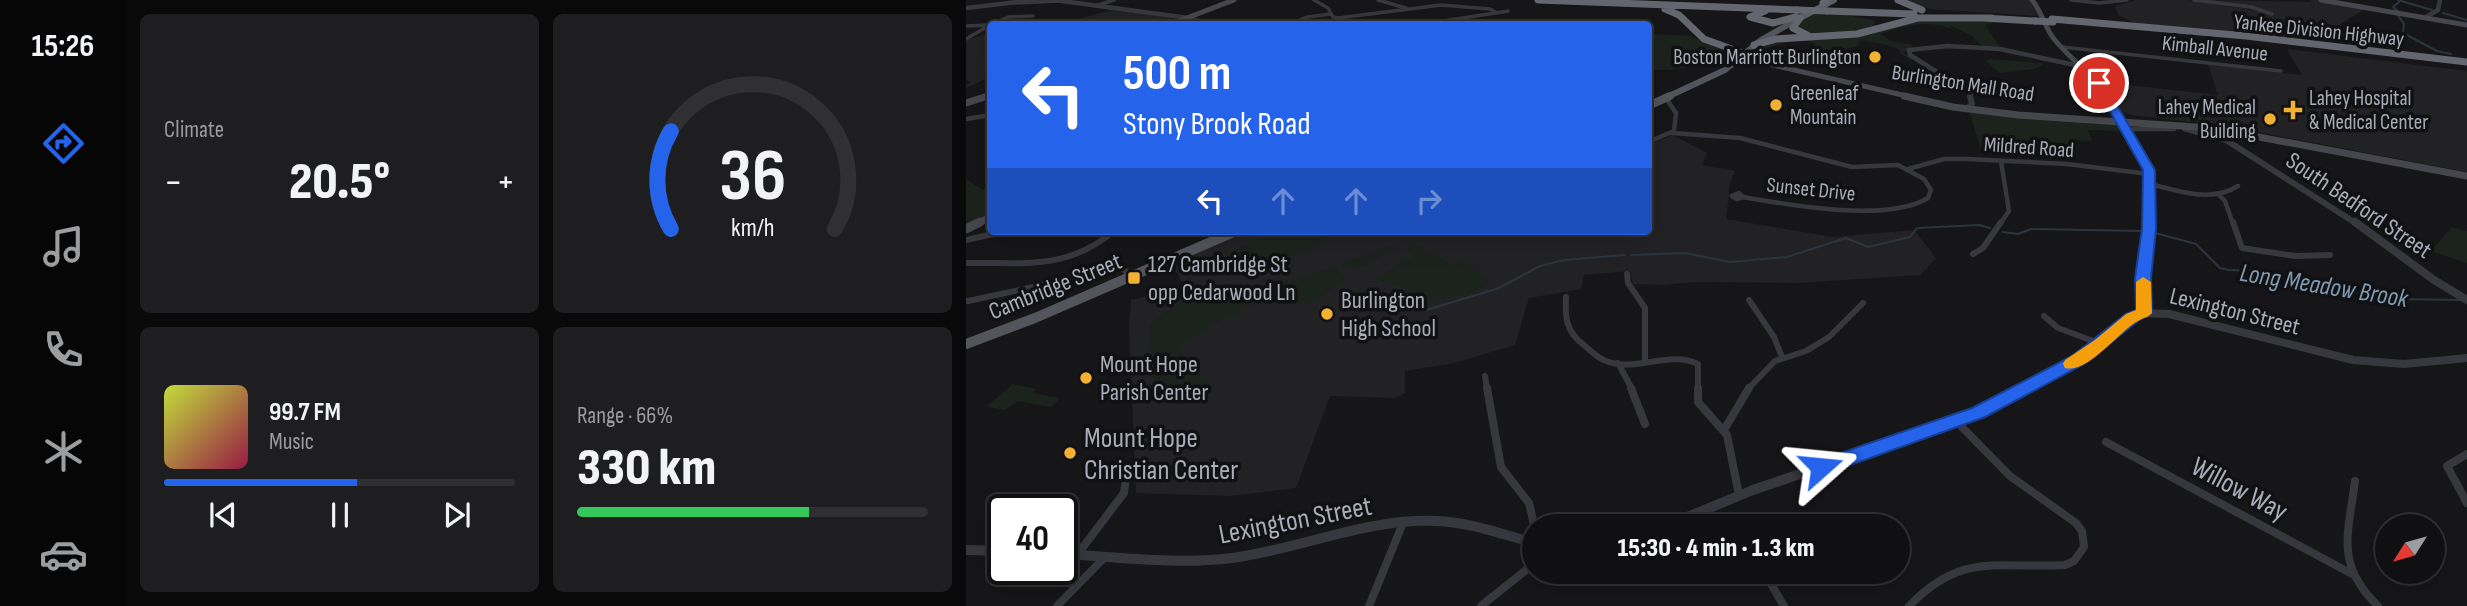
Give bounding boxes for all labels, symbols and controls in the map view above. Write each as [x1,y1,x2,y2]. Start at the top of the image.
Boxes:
street label: Yankee Division Highway [2233,9,2405,52]
text: 15:26 [32,27,94,66]
street label: Kimball Avenue [2161,31,2269,66]
text: 500 m [1123,45,1231,104]
place label: Boston Marriott Burlington [1673,45,1861,70]
icon: left [1008,49,1099,140]
marker: Boston Marriott Burlington [1867,49,1883,65]
pin [2069,53,2129,113]
street label: Burlington Mall Road [1890,60,2036,107]
icon: arrive [2080,64,2118,102]
place label: Greenleaf Mountain [1790,81,1860,130]
place label: Lahey Hospital & Medical Center [2309,86,2428,135]
place label: Lahey Medical Building [2158,95,2256,144]
marker: Greenleaf Mountain [1768,97,1784,113]
marker: Lahey Hospital & Medical Center [2283,100,2303,120]
text: Stony Brook Road [1123,105,1311,144]
marker: Lahey Medical Building [2262,111,2278,127]
text: Climate [164,116,224,144]
icon: directions [39,119,88,168]
street label: Mildred Road [1983,132,2075,163]
text: 36 [719,134,786,222]
street label: South Bedford Street [2280,146,2437,265]
text: 20.5° [289,151,390,214]
text: − [164,160,183,205]
text: + [496,160,515,205]
street label: Sunset Drive [1765,172,1857,207]
icon: left [1191,182,1229,220]
icon: ahead [1264,182,1302,220]
icon: ahead [1337,182,1375,220]
icon: right [1410,182,1448,220]
text: km/h [731,213,774,244]
icon: music [39,222,88,271]
street label: Cambridge Street [984,247,1126,326]
place label: 127 Cambridge St opp Cedarwood Ln [1148,250,1295,307]
water label: Long Meadow Brook [2238,258,2411,315]
marker: 127 Cambridge St opp Cedarwood Ln [1126,270,1142,286]
street label: Lexington Street [2167,281,2303,342]
place label: Burlington High School [1341,286,1436,343]
marker: Burlington High School [1319,306,1335,322]
icon: phone [39,325,88,374]
place label: Mount Hope Parish Center [1100,350,1208,407]
marker: Mount Hope Parish Center [1078,370,1094,386]
text: 99.7 FM [269,397,341,428]
text: Range · 66% [577,402,673,430]
place label: Mount Hope Christian Center [1084,422,1238,487]
icon: climate [39,427,88,476]
text: Music [269,428,314,456]
position arrow [1784,430,1858,504]
text: 330 km [577,437,716,500]
marker: Mount Hope Christian Center [1062,445,1078,461]
street label: Willow Way [2185,450,2293,528]
street label: Lexington Street [1216,489,1375,551]
speed limit sign: 40 [987,494,1078,585]
icon: previous [204,496,242,534]
icon: pause [321,496,359,534]
icon: next [438,496,476,534]
north arrow [2375,514,2445,584]
map controls [2375,514,2445,584]
icon: car [39,530,88,579]
text: 15:30 · 4 min · 1.3 km [1618,533,1814,564]

